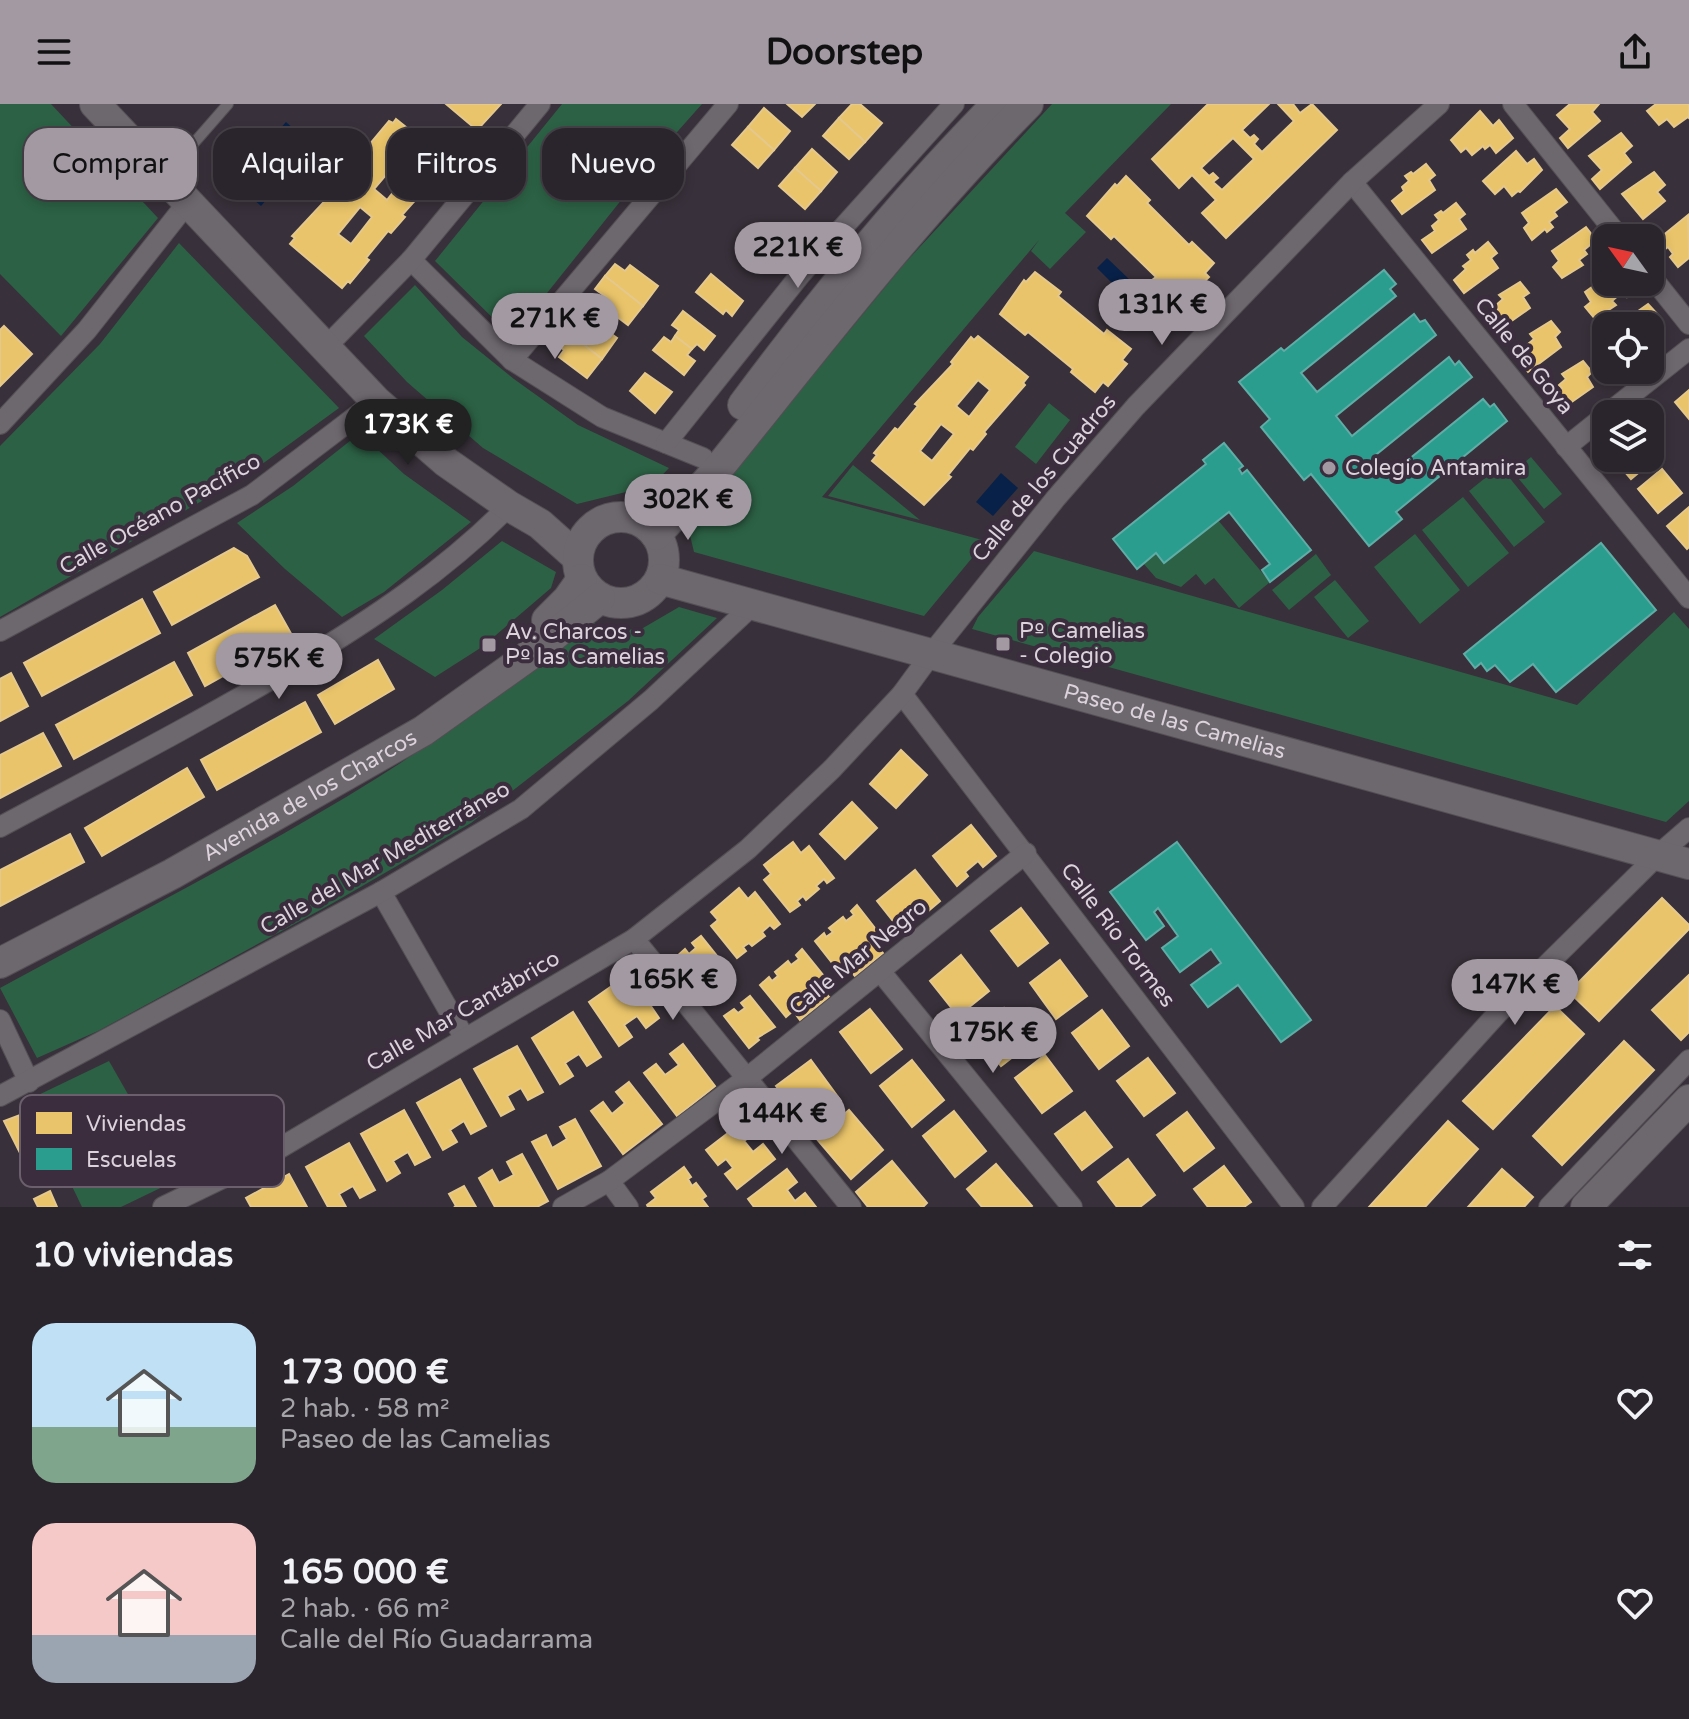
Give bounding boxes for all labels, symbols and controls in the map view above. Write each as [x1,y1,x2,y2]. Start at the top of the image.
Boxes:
icon: menu [32,30,76,74]
icon: share [1613,30,1657,74]
text: Doorstep [766,31,923,74]
chip: Comprar [24,128,197,200]
chip: Alquilar [213,128,371,200]
chip: Filtros [387,128,526,200]
chip: Nuevo [542,128,684,200]
pin: 221K € [733,222,863,290]
north arrow [1592,224,1664,296]
map controls [1592,224,1664,472]
text: 221K € [753,232,843,263]
pin: 131K € [1097,279,1227,347]
text: 131K € [1117,289,1207,320]
street label: Calle de Goya [1469,292,1579,420]
pin: 271K € [490,293,620,361]
text: 271K € [510,303,600,334]
button: locate [1592,312,1664,384]
street label: Calle de los Cuadros [966,389,1122,567]
pin: 173K € [343,399,473,467]
button: layers [1592,400,1664,472]
text: 173K € [363,409,453,440]
street label: Calle Océano Pacífico [55,448,265,580]
place label: Colegio Antamira [1345,455,1526,481]
marker: Colegio Antamira [1320,459,1338,477]
pin: 302K € [623,474,753,542]
text: 302K € [643,484,733,515]
place label: Pº Camelias - Colegio [1019,618,1145,669]
place label: Av. Charcos - Pº las Camelias [505,619,665,670]
pin: 575K € [214,633,344,701]
marker: Pº Camelias - Colegio [994,635,1012,653]
marker: Av. Charcos - Pº las Camelias [480,636,498,654]
text: 575K € [234,643,324,674]
street label: Paseo de las Camelias [1061,678,1289,765]
street label: Avenida de los Charcos [198,724,421,867]
street label: Calle del Mar Mediterráneo [256,776,514,940]
street label: Calle Río Tormes [1055,858,1181,1012]
street label: Calle Mar Negro [784,893,932,1021]
street label: Calle Mar Cantábrico [362,945,564,1077]
pin: 165K € [608,954,738,1022]
pin: 147K € [1450,959,1580,1027]
text: 165K € [628,964,718,995]
text: 147K € [1470,969,1560,1000]
pin: 175K € [928,1007,1058,1075]
text: 175K € [948,1017,1038,1048]
pin: 144K € [717,1088,847,1156]
legend [20,1095,284,1187]
text: 144K € [737,1098,827,1129]
text: Viviendas [86,1111,186,1137]
text: Escuelas [86,1147,176,1173]
icon: filters [1613,1233,1657,1277]
text: 10 viviendas [32,1235,233,1276]
text: 173 000 € [280,1352,449,1393]
icon: home [96,1355,192,1451]
icon: heart [1613,1381,1657,1425]
text: 2 hab. · 58 m² [280,1393,450,1424]
text: Paseo de las Camelias [280,1424,551,1455]
text: 165 000 € [280,1552,449,1593]
icon: home [96,1555,192,1651]
icon: heart [1613,1581,1657,1625]
text: 2 hab. · 66 m² [280,1593,450,1624]
text: Calle del Río Guadarrama [280,1624,593,1655]

